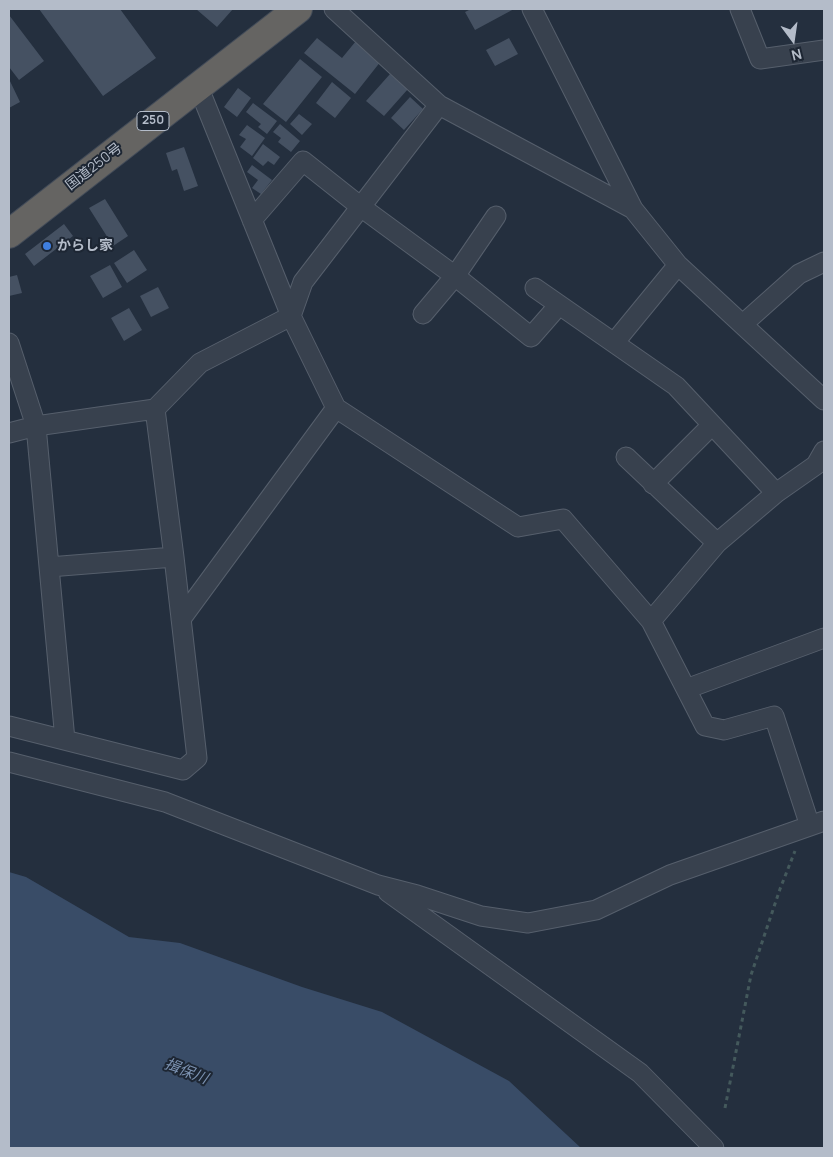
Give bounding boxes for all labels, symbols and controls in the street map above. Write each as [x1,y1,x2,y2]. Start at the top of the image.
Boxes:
north arrow [768,15,818,65]
text: N [790,45,804,65]
road number: 250 [137,112,169,130]
street label: 国道250号 [63,140,125,194]
place label: からし家 [57,238,113,254]
marker: からし家 [41,240,53,252]
water label: 揖保川 [162,1056,210,1088]

